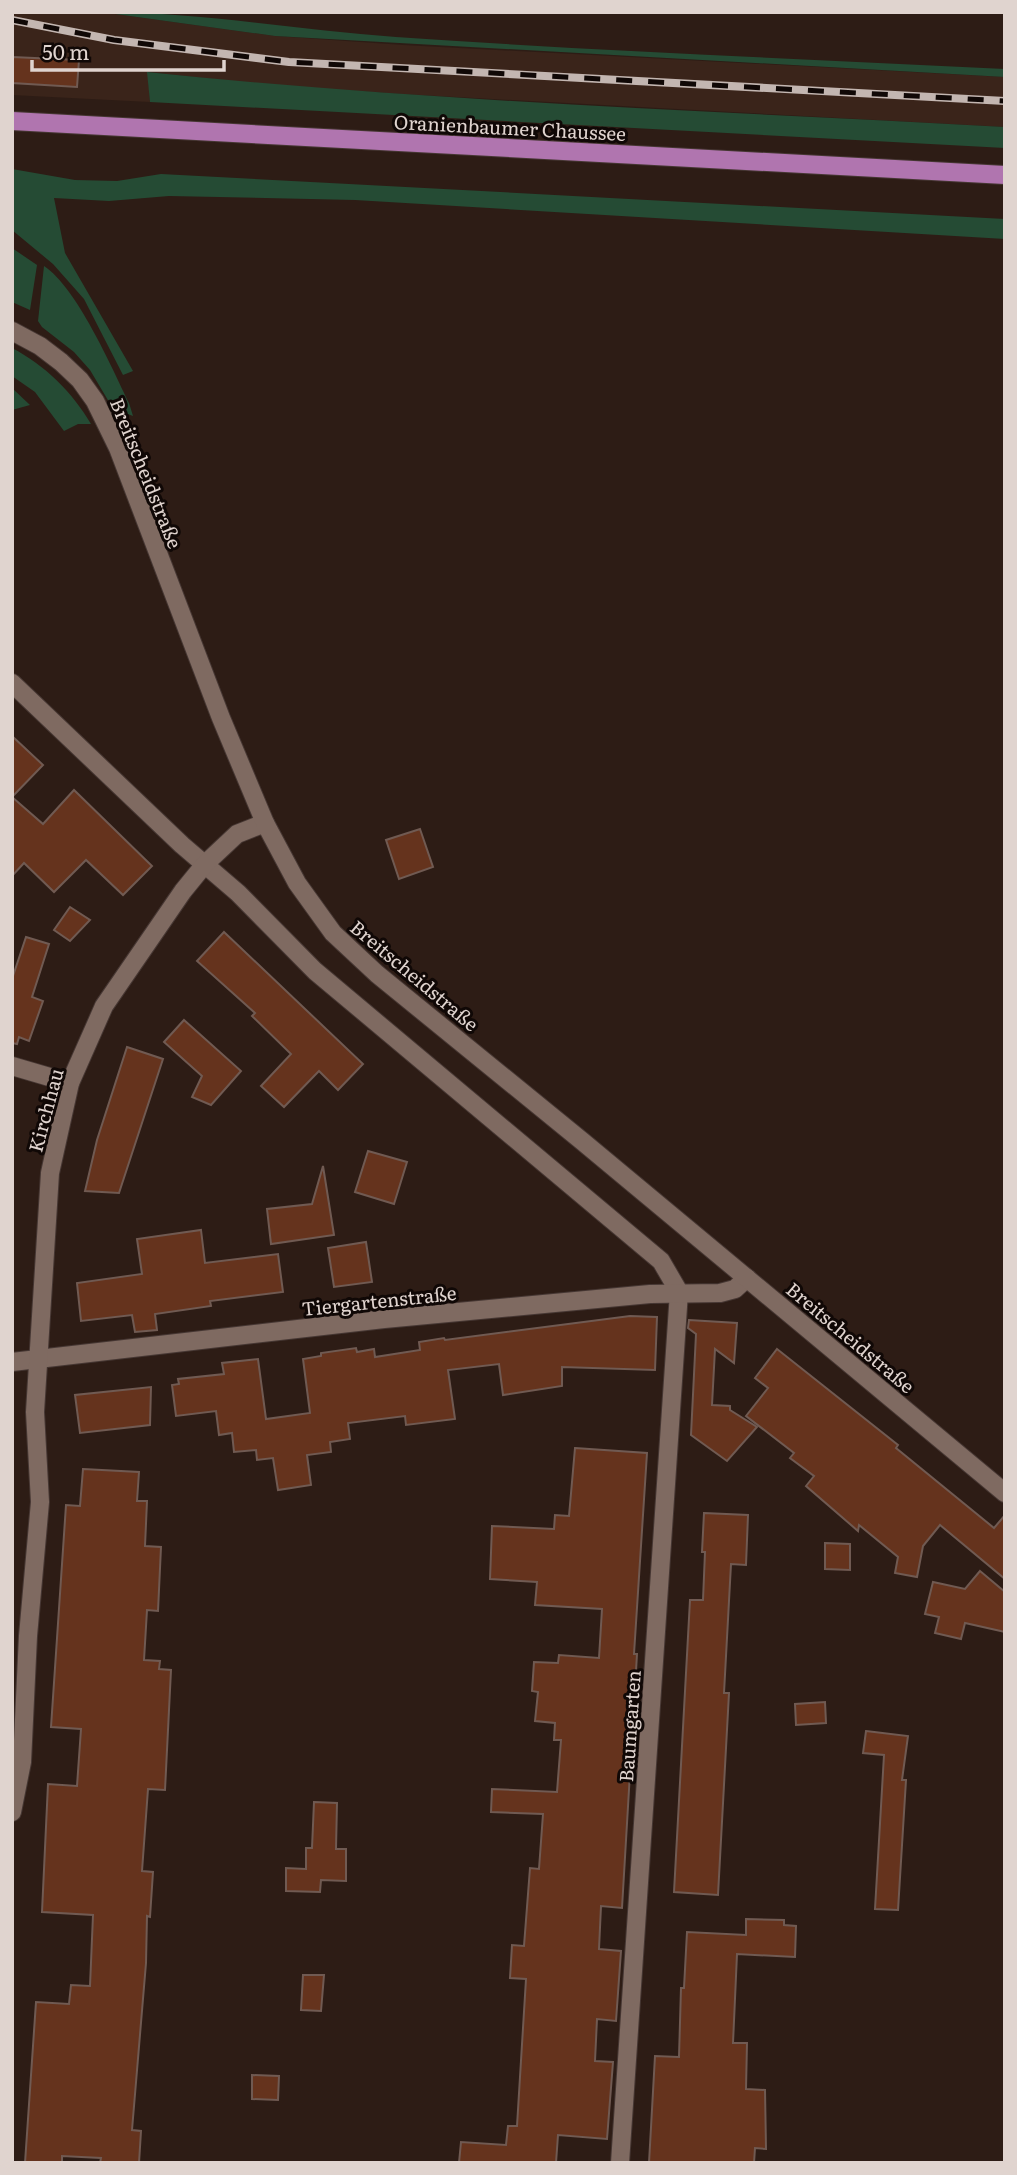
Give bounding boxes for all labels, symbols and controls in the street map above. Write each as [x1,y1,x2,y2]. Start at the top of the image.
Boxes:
scale bar [32,28,224,72]
text: 50 m [42,35,89,66]
street label: Oranienbaumer Chaussee [393,107,627,147]
street label: Breitscheidstraße [104,394,190,553]
street label: Breitscheidstraße [345,913,485,1037]
street label: Kirchhau [20,1065,70,1155]
street label: Breitscheidstraße [781,1275,921,1399]
street label: Tiergartenstraße [300,1278,458,1322]
street label: Baumgarten [611,1669,647,1783]

